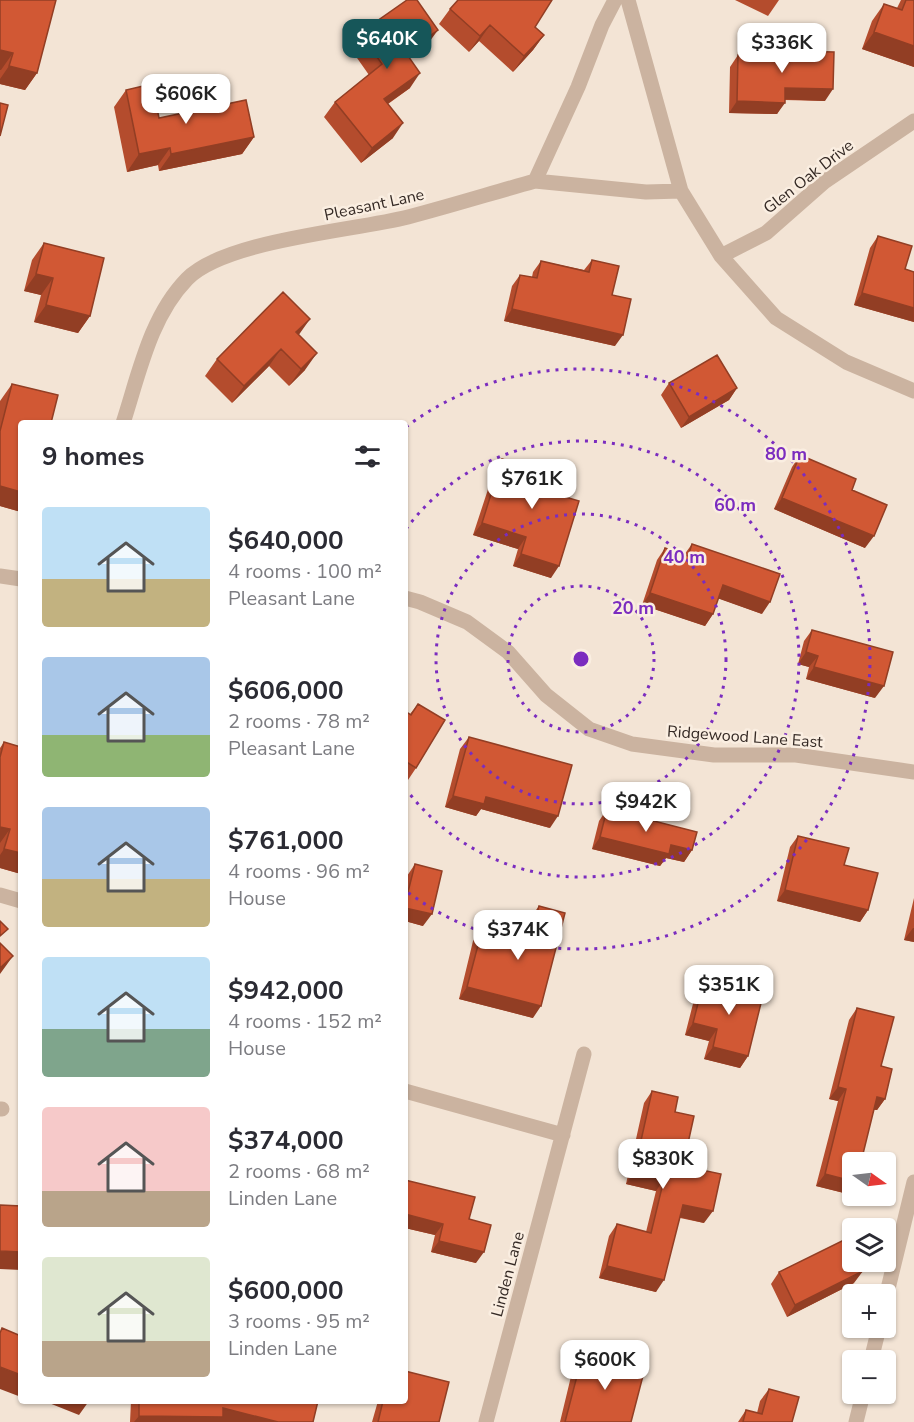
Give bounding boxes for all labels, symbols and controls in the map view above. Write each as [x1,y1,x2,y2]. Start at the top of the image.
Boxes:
pin: $640K [345,19,429,70]
pin: $336K [740,23,824,74]
text: $640K [356,25,418,52]
text: $336K [751,29,813,56]
pin: $606K [144,74,228,125]
text: $606K [155,80,217,107]
street label: Glen Oak Drive [759,135,858,219]
street label: Pleasant Lane [322,184,426,226]
text: 9 homes [42,439,144,474]
icon: filters [351,440,384,473]
text: 80 m [765,442,807,466]
pin: $761K [490,459,574,510]
text: $761K [501,465,563,492]
text: 60 m [714,493,756,517]
text: $640,000 [228,523,344,558]
icon: home [90,531,162,603]
text: 40 m [663,545,705,569]
text: 4 rooms · 100 m² [228,558,382,585]
text: Pleasant Lane [228,585,355,612]
text: 20 m [612,596,654,620]
centre of rings [571,649,591,669]
text: $606,000 [228,673,344,708]
icon: home [90,681,162,753]
text: 2 rooms · 78 m² [228,708,370,735]
street label: Ridgewood Lane East [666,721,824,753]
text: Pleasant Lane [228,735,355,762]
pin: $942K [604,782,688,833]
text: $942K [615,788,677,815]
text: $761,000 [228,823,344,858]
icon: home [90,831,162,903]
text: 4 rooms · 96 m² [228,858,370,885]
text: House [228,885,286,912]
pin: $374K [476,910,560,961]
text: $374K [487,916,549,943]
pin: $351K [687,965,771,1016]
text: $351K [698,971,760,998]
text: $942,000 [228,973,344,1008]
icon: home [90,981,162,1053]
text: 4 rooms · 152 m² [228,1008,382,1035]
text: House [228,1035,286,1062]
text: $374,000 [228,1123,344,1158]
icon: home [90,1131,162,1203]
pin: $830K [621,1139,705,1190]
text: $830K [632,1145,694,1172]
north arrow [842,1152,896,1206]
map controls [842,1152,896,1404]
text: 2 rooms · 68 m² [228,1158,370,1185]
text: Linden Lane [228,1185,337,1212]
button: layers [842,1218,896,1272]
street label: Linden Lane [486,1229,530,1319]
text: $600,000 [228,1273,344,1308]
icon: home [90,1281,162,1353]
button: + [842,1284,896,1338]
text: 3 rooms · 95 m² [228,1308,370,1335]
text: Linden Lane [228,1335,337,1362]
pin: $600K [563,1340,647,1391]
text: $600K [574,1346,636,1373]
button: − [842,1350,896,1404]

